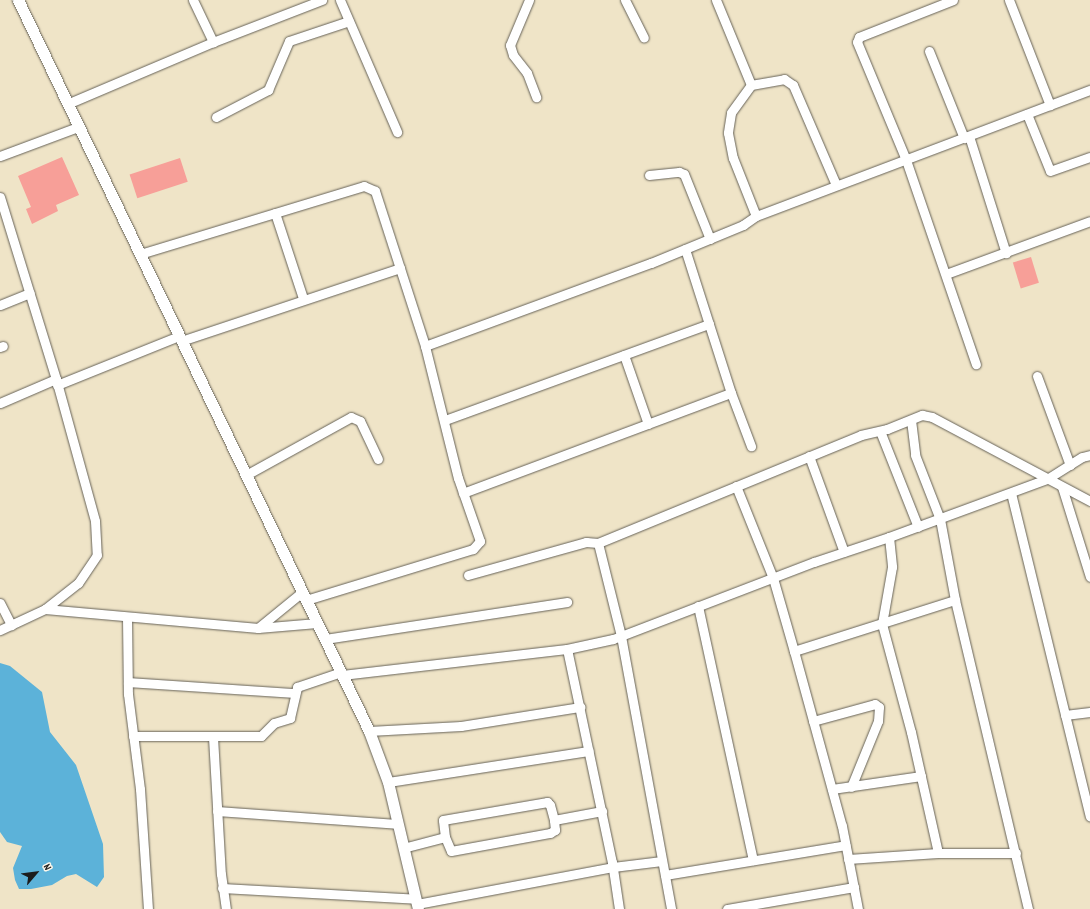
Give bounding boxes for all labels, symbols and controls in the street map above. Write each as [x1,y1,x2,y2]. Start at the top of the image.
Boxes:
north arrow [16,853,56,893]
text: N [38,861,55,874]

